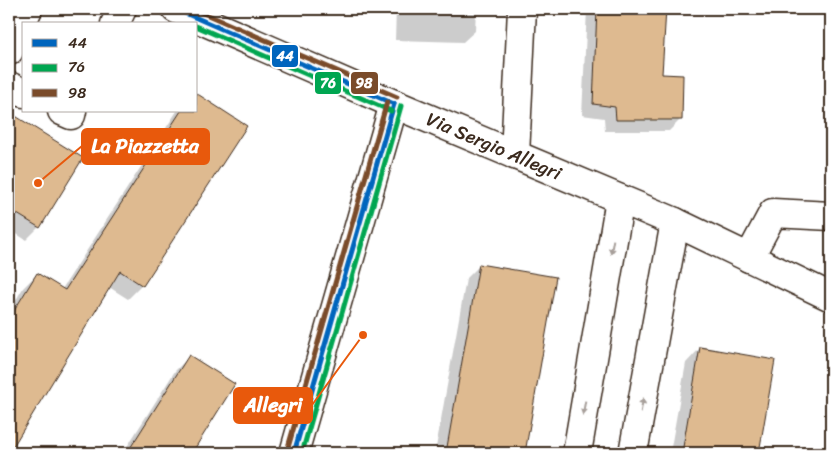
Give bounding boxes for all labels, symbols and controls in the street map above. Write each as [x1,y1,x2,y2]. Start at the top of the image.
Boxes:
legend [22,22,198,112]
text: 44 [68,30,87,56]
line badge: 44 [271,44,299,68]
text: 44 [275,44,294,69]
text: 76 [68,54,85,80]
line badge: 76 [314,71,342,95]
text: 76 [320,71,336,96]
line badge: 98 [350,71,379,95]
text: 98 [355,71,373,96]
text: 98 [68,80,86,106]
street label: Via Sergio Allegri [421,103,568,190]
callout: La Piazzetta [82,129,209,164]
text: La Piazzetta [91,129,200,164]
one-way arrow [607,240,615,256]
callout: Allegri [234,388,312,423]
text: Allegri [243,388,304,423]
one-way arrow [638,397,646,413]
one-way arrow [580,400,588,416]

